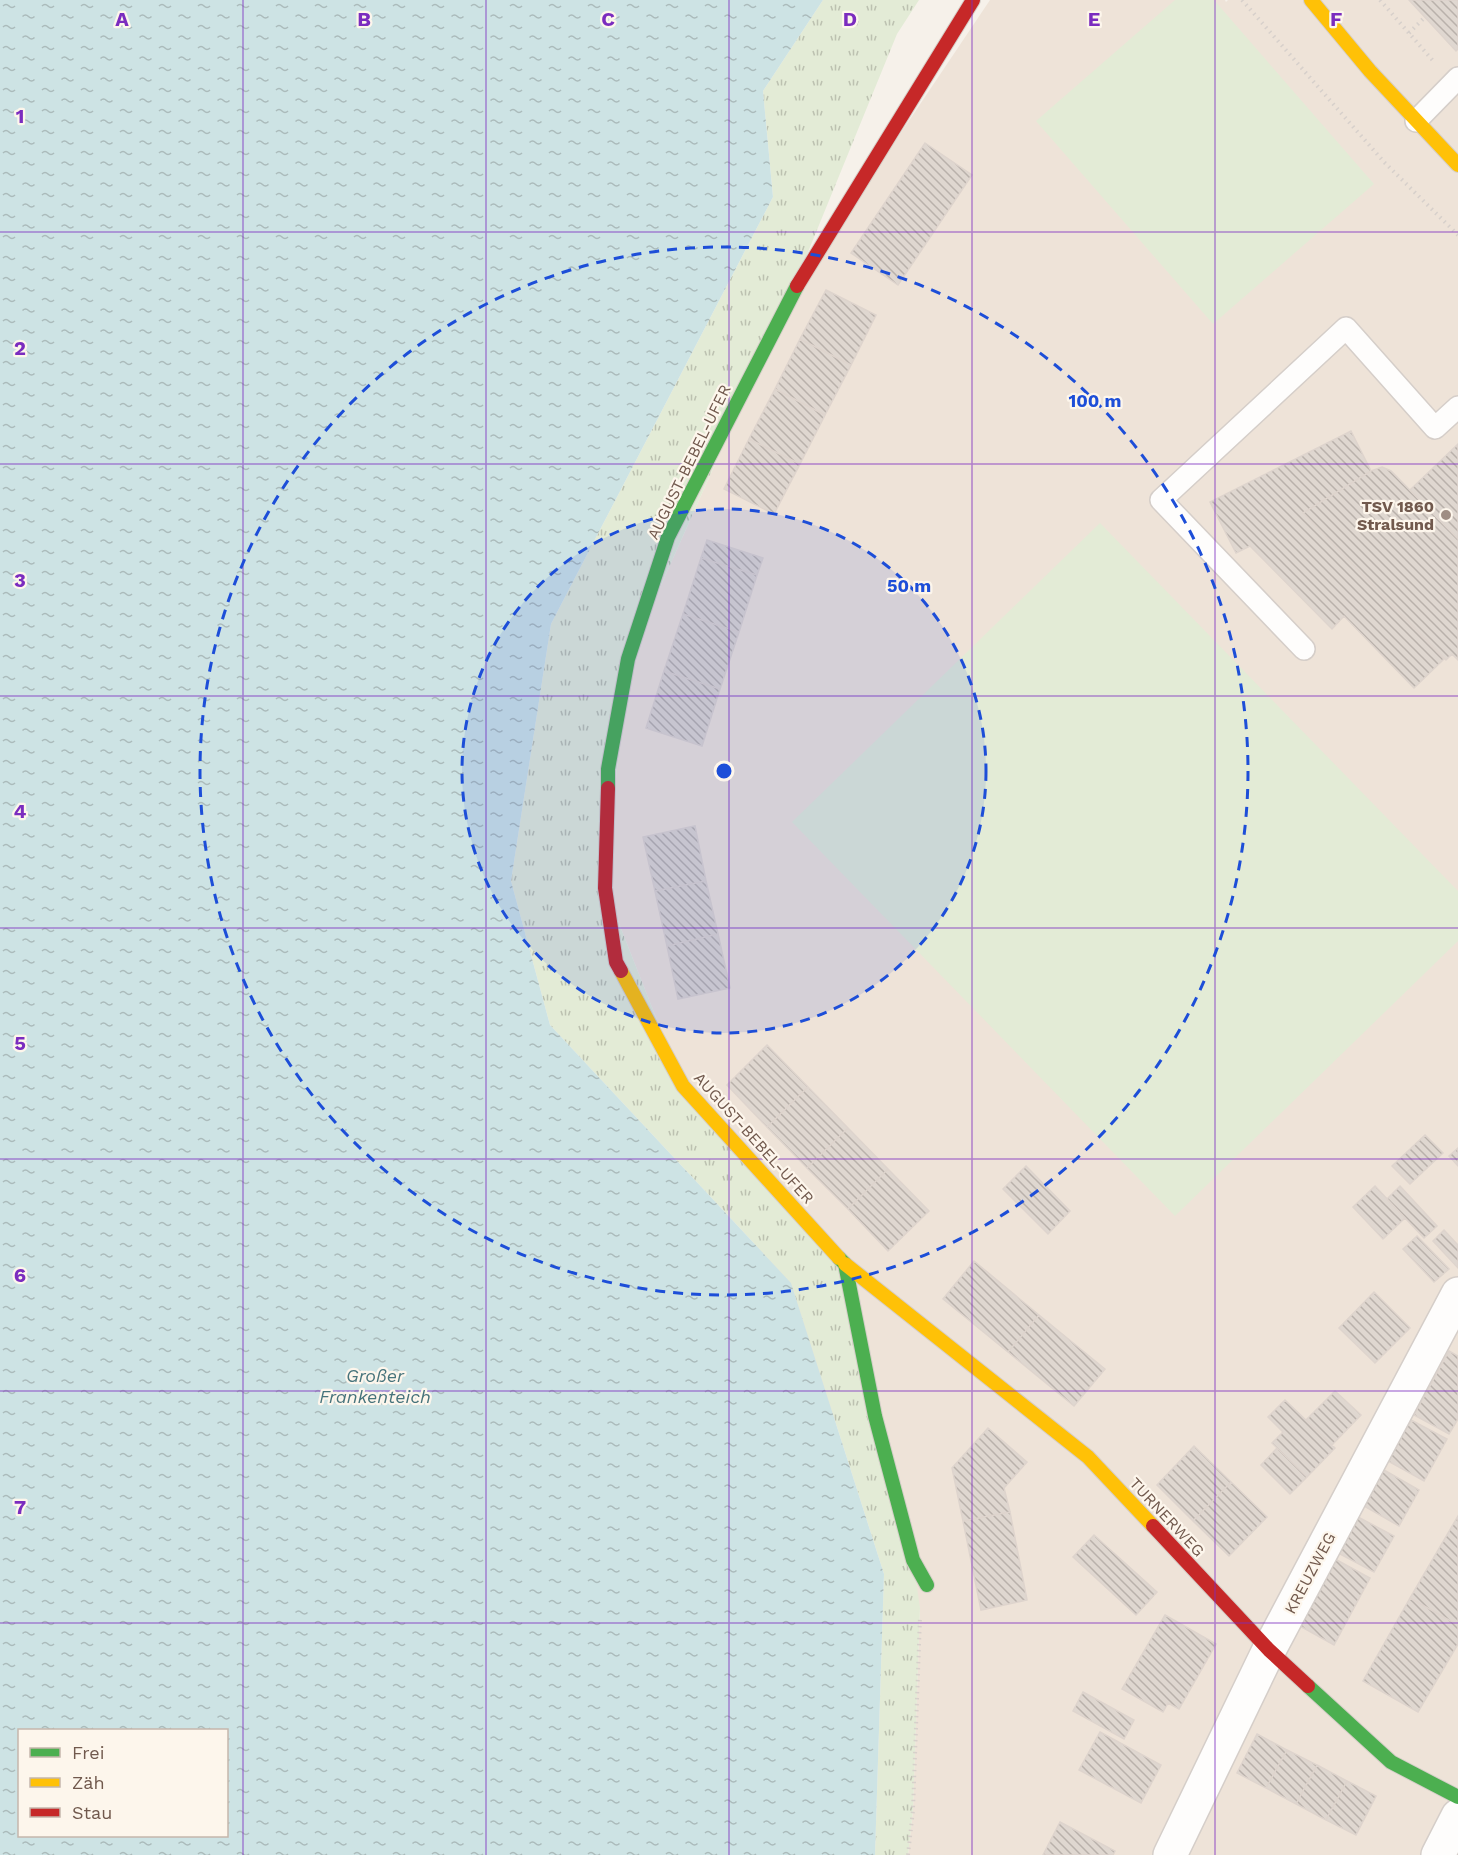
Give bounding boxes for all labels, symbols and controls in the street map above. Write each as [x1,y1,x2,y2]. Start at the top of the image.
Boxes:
text: A [115,7,129,31]
text: B [357,7,371,31]
text: C [601,7,615,31]
text: D [843,7,857,31]
text: E [1088,7,1100,31]
text: F [1330,7,1342,31]
text: 1 [16,104,24,128]
text: 2 [14,336,26,360]
street label: AUGUST-BEBEL-UFER [643,381,735,543]
text: 100 m [1068,390,1122,411]
place label: TSV 1860 Stralsund [1357,497,1434,534]
marker: TSV 1860 Stralsund [1439,508,1453,522]
text: 3 [14,568,26,592]
text: 50 m [887,575,931,596]
centre of rings [714,761,734,781]
text: 4 [14,799,27,823]
text: 5 [14,1031,26,1055]
street label: AUGUST-BEBEL-UFER [690,1068,818,1208]
text: 6 [14,1263,26,1287]
water label: Großer Frankenteich [319,1365,431,1407]
street label: TURNERWEG [1126,1474,1208,1560]
text: 7 [14,1495,26,1519]
street label: KREUZWEG [1281,1529,1339,1617]
legend [18,1729,228,1837]
text: Frei [72,1742,104,1763]
text: Zäh [72,1772,105,1793]
text: Stau [72,1802,112,1823]

